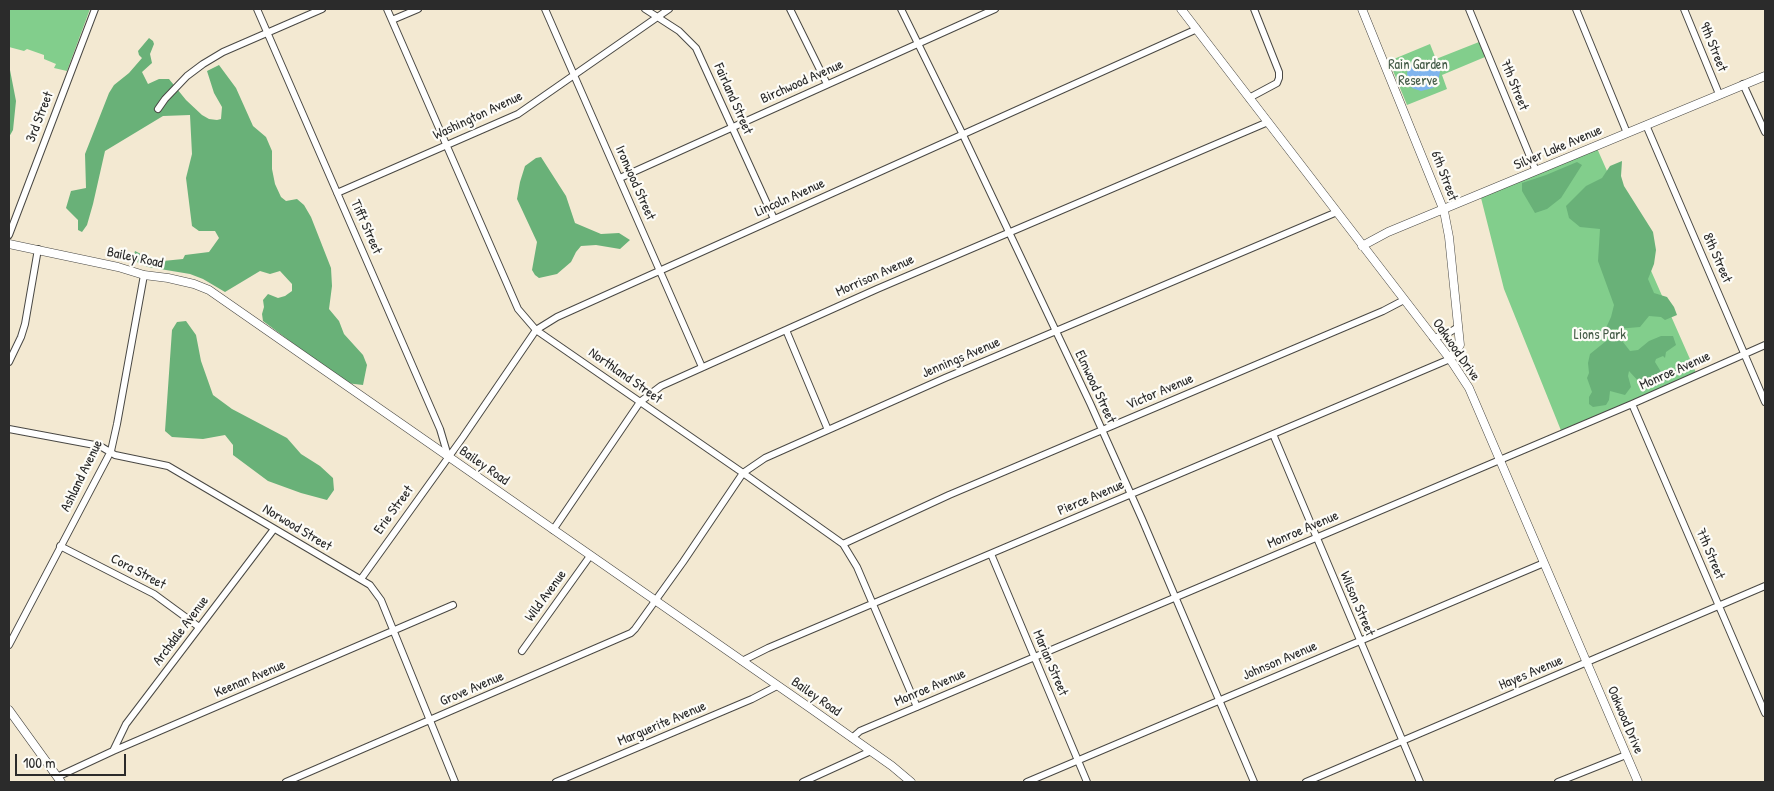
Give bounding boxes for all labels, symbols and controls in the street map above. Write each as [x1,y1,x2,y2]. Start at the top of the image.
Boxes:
street label: 9th Street [1696,20,1730,74]
street label: Birchwood Avenue [758,56,846,108]
park label: Rain Garden Reserve [1388,57,1448,90]
street label: 7th Street [1496,57,1532,113]
street label: Fairland Street [710,61,756,137]
street label: Washington Avenue [431,88,525,144]
street label: 3rd Street [23,89,57,145]
street label: Silver Lake Avenue [1512,122,1604,174]
street label: Ironwood Street [611,143,659,223]
street label: 6th Street [1427,149,1461,203]
street label: Lincoln Avenue [753,175,827,221]
street label: Tifft Street [347,197,385,257]
street label: 8th Street [1699,231,1735,285]
street label: Bailey Road [105,244,165,272]
street label: Morrison Avenue [833,251,917,301]
street label: Oakwood Drive [1429,316,1483,384]
park label: Lions Park [1574,327,1626,343]
street label: Jennings Avenue [919,334,1003,382]
street label: Northland Street [585,344,665,408]
street label: Elmwood Street [1071,348,1119,426]
street label: Monroe Avenue [1637,348,1713,394]
street label: Victor Avenue [1124,370,1196,414]
street label: Ashland Avenue [57,437,107,515]
street label: Bailey Road [456,443,512,489]
street label: Pierce Avenue [1055,476,1127,520]
street label: Erie Street [371,482,417,538]
street label: Norwood Street [259,501,335,555]
street label: Monroe Avenue [1265,507,1341,553]
street label: 7th Street [1692,526,1728,582]
street label: Cora Street [108,550,168,594]
street label: Wild Avenue [522,567,570,625]
street label: Wilson Street [1336,569,1378,639]
street label: Archdale Avenue [149,593,213,669]
street label: Marian Street [1029,628,1071,698]
street label: Johnson Avenue [1240,638,1320,684]
street label: Hayes Avenue [1497,652,1565,694]
street label: Keenan Avenue [212,657,288,701]
street label: Monroe Avenue [892,665,968,711]
street label: Grove Avenue [438,668,506,710]
street label: Bailey Road [788,674,844,720]
street label: Oakwood Drive [1603,684,1647,756]
street label: Marguerite Avenue [615,698,709,750]
scale bar [18,744,129,776]
text: 100 m [23,752,56,773]

